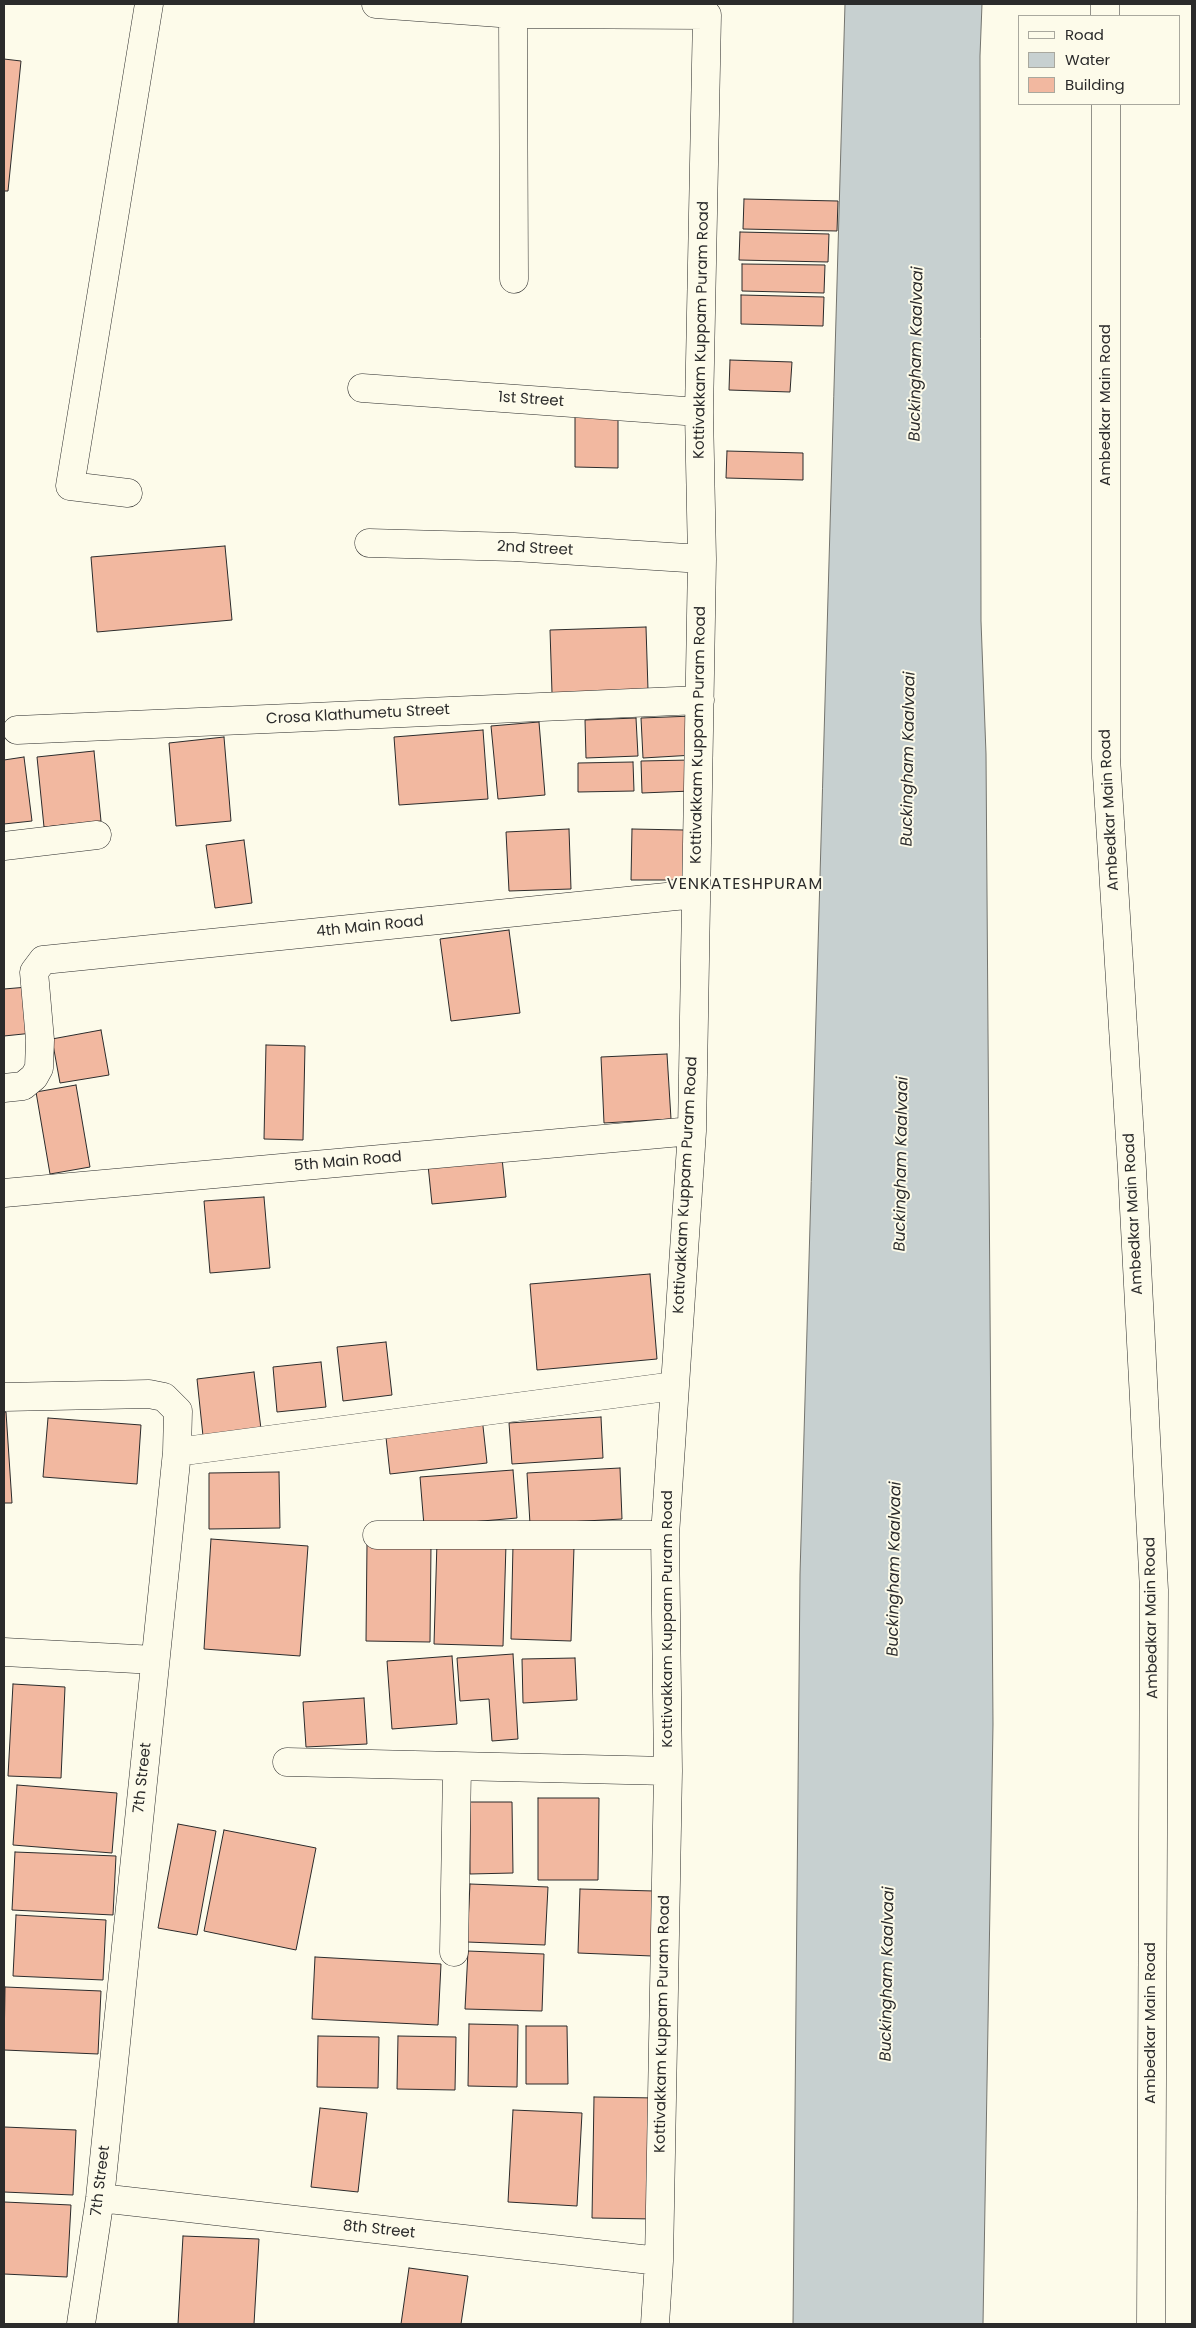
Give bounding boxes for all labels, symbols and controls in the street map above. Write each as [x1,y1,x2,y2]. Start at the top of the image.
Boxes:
legend [1018,15,1181,105]
text: Road [1065,24,1104,45]
text: Water [1065,49,1110,70]
text: Building [1065,74,1125,95]
street label: Kottivakkam Kuppam Puram Road [691,201,713,459]
water label: Buckingham Kaalvaai [906,266,928,442]
street label: Ambedkar Main Road [1097,324,1115,486]
street label: 1st Street [497,389,565,411]
street label: 2nd Street [496,538,574,560]
street label: Kottivakkam Kuppam Puram Road [688,606,710,864]
water label: Buckingham Kaalvaai [898,671,920,847]
street label: Crosa Klathumetu Street [266,701,450,729]
street label: Ambedkar Main Road [1097,729,1123,891]
district label: VENKATESHPURAM [665,875,825,895]
street label: 4th Main Road [315,912,425,942]
street label: Kottivakkam Kuppam Puram Road [670,1056,702,1314]
water label: Buckingham Kaalvaai [891,1076,913,1252]
street label: Ambedkar Main Road [1121,1133,1147,1295]
street label: 5th Main Road [294,1148,402,1176]
water label: Buckingham Kaalvaai [884,1481,906,1657]
street label: Kottivakkam Kuppam Puram Road [659,1490,677,1748]
street label: Ambedkar Main Road [1142,1537,1162,1699]
street label: 7th Street [130,1742,156,1814]
water label: Buckingham Kaalvaai [877,1886,899,2062]
street label: Kottivakkam Kuppam Puram Road [652,1895,674,2153]
street label: Ambedkar Main Road [1142,1942,1160,2104]
street label: 7th Street [88,2145,114,2217]
street label: 8th Street [342,2217,416,2243]

